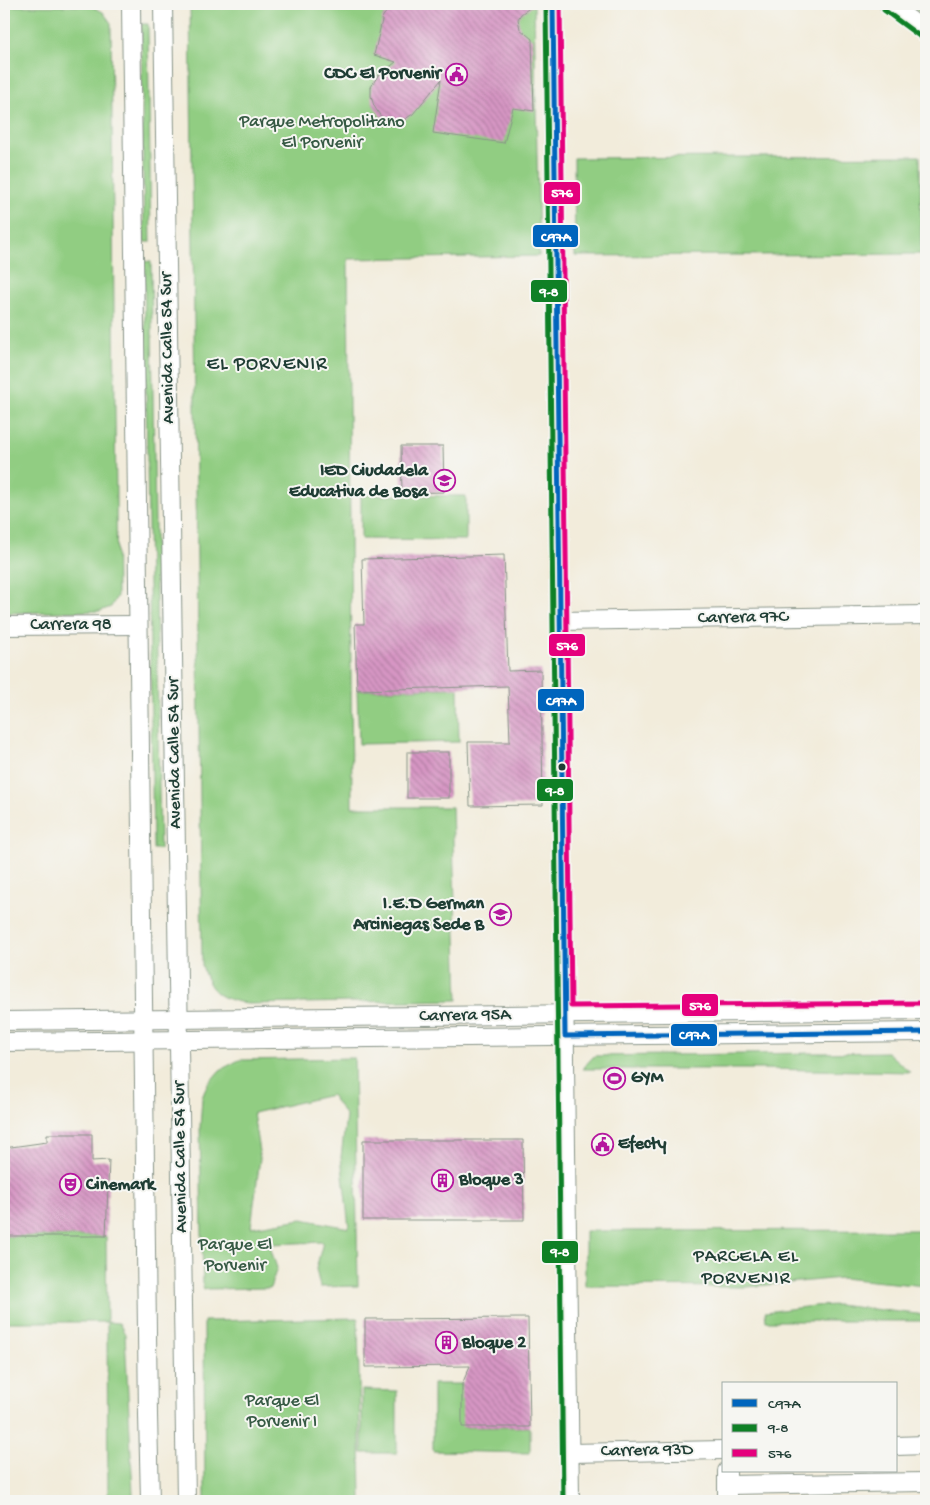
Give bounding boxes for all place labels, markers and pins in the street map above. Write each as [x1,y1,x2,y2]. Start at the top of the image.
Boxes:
public building icon: CDC El Porvenir [445,62,469,86]
place label: CDC El Porvenir [323,64,444,85]
place label: IED Ciudadela Educativa de Bosa [289,461,429,503]
school or university icon: IED Ciudadela Educativa de Bosa [432,469,456,493]
unlabelled marker [557,762,567,772]
place label: I.E.D German Arciniegas Sede B [352,894,485,936]
school or university icon: I.E.D German Arciniegas Sede B [488,902,512,926]
sports icon: GYM [603,1066,627,1090]
place label: GYM [631,1068,664,1089]
public building icon: Efecty [590,1132,614,1156]
place label: Efecty [618,1134,666,1155]
building icon: Bloque 3 [431,1168,455,1192]
place label: Bloque 3 [458,1170,524,1191]
theatre icon: Cinemark [58,1173,82,1197]
place label: Cinemark [85,1175,157,1196]
building icon: Bloque 2 [434,1331,458,1355]
place label: Bloque 2 [461,1333,526,1354]

